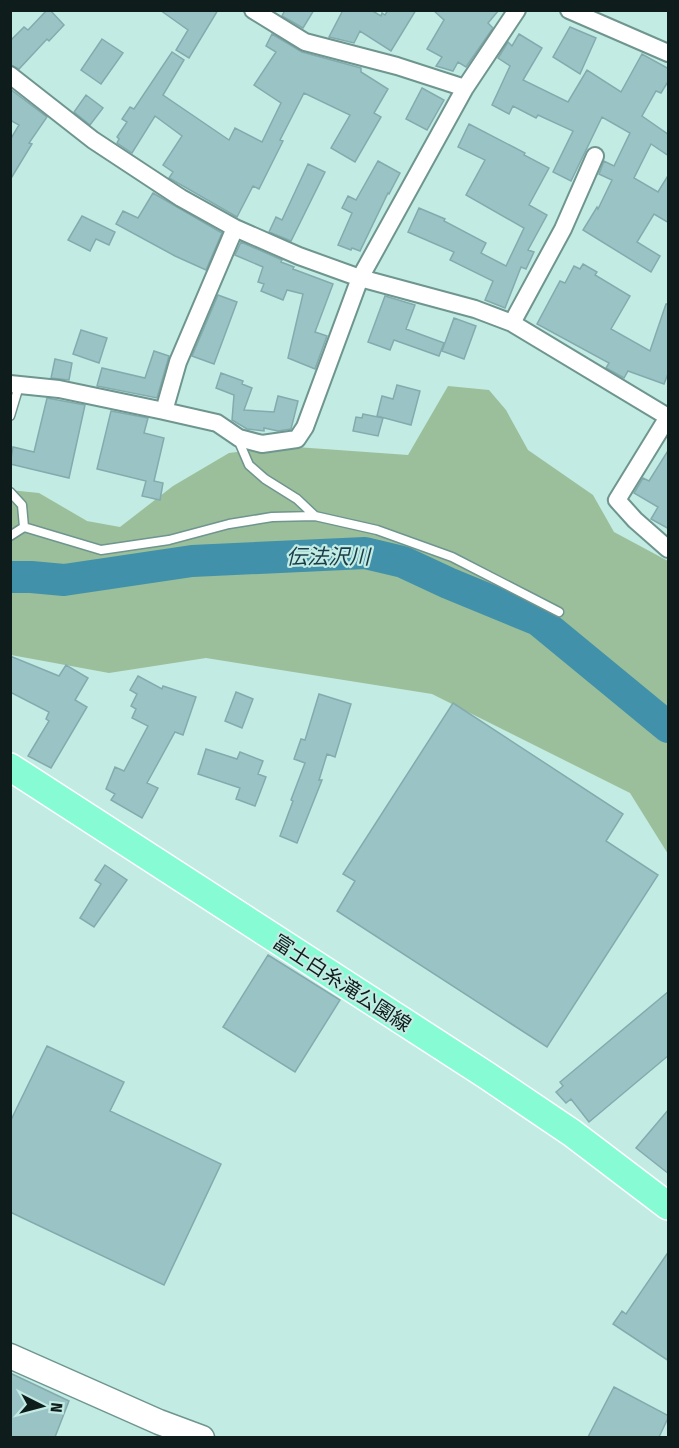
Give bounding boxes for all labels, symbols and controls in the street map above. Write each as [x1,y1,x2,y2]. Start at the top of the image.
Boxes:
water label: 伝法沢川 [286,544,372,570]
street label: 富士白糸滝公園線 [268,929,416,1037]
north arrow [12,1376,72,1436]
text: N [46,1402,66,1413]

